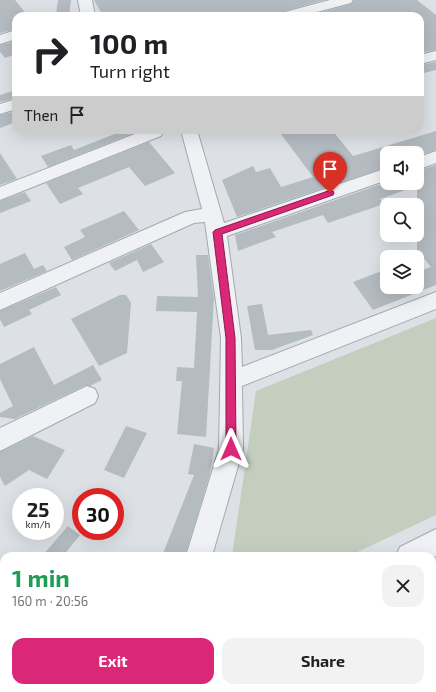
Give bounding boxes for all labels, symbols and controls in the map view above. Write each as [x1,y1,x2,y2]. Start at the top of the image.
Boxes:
text: 100 m [90,26,168,60]
icon: right [24,28,76,80]
text: Turn right [90,60,170,82]
icon: arrive [66,104,88,126]
text: Then [24,106,58,124]
map controls [380,146,424,294]
button: sound [380,146,424,190]
pin [313,152,347,193]
icon: arrive [319,158,341,180]
button: search [380,198,424,242]
button: layers [380,250,424,294]
position arrow [210,428,252,470]
speed limit sign: 30 [72,488,124,540]
text: 25 [27,497,49,521]
text: km/h [26,518,50,530]
text: 1 min [12,563,70,592]
button: close [382,565,424,607]
text: 160 m · 20:56 [12,593,88,609]
button: Exit [12,638,214,684]
button: Share [222,638,424,684]

